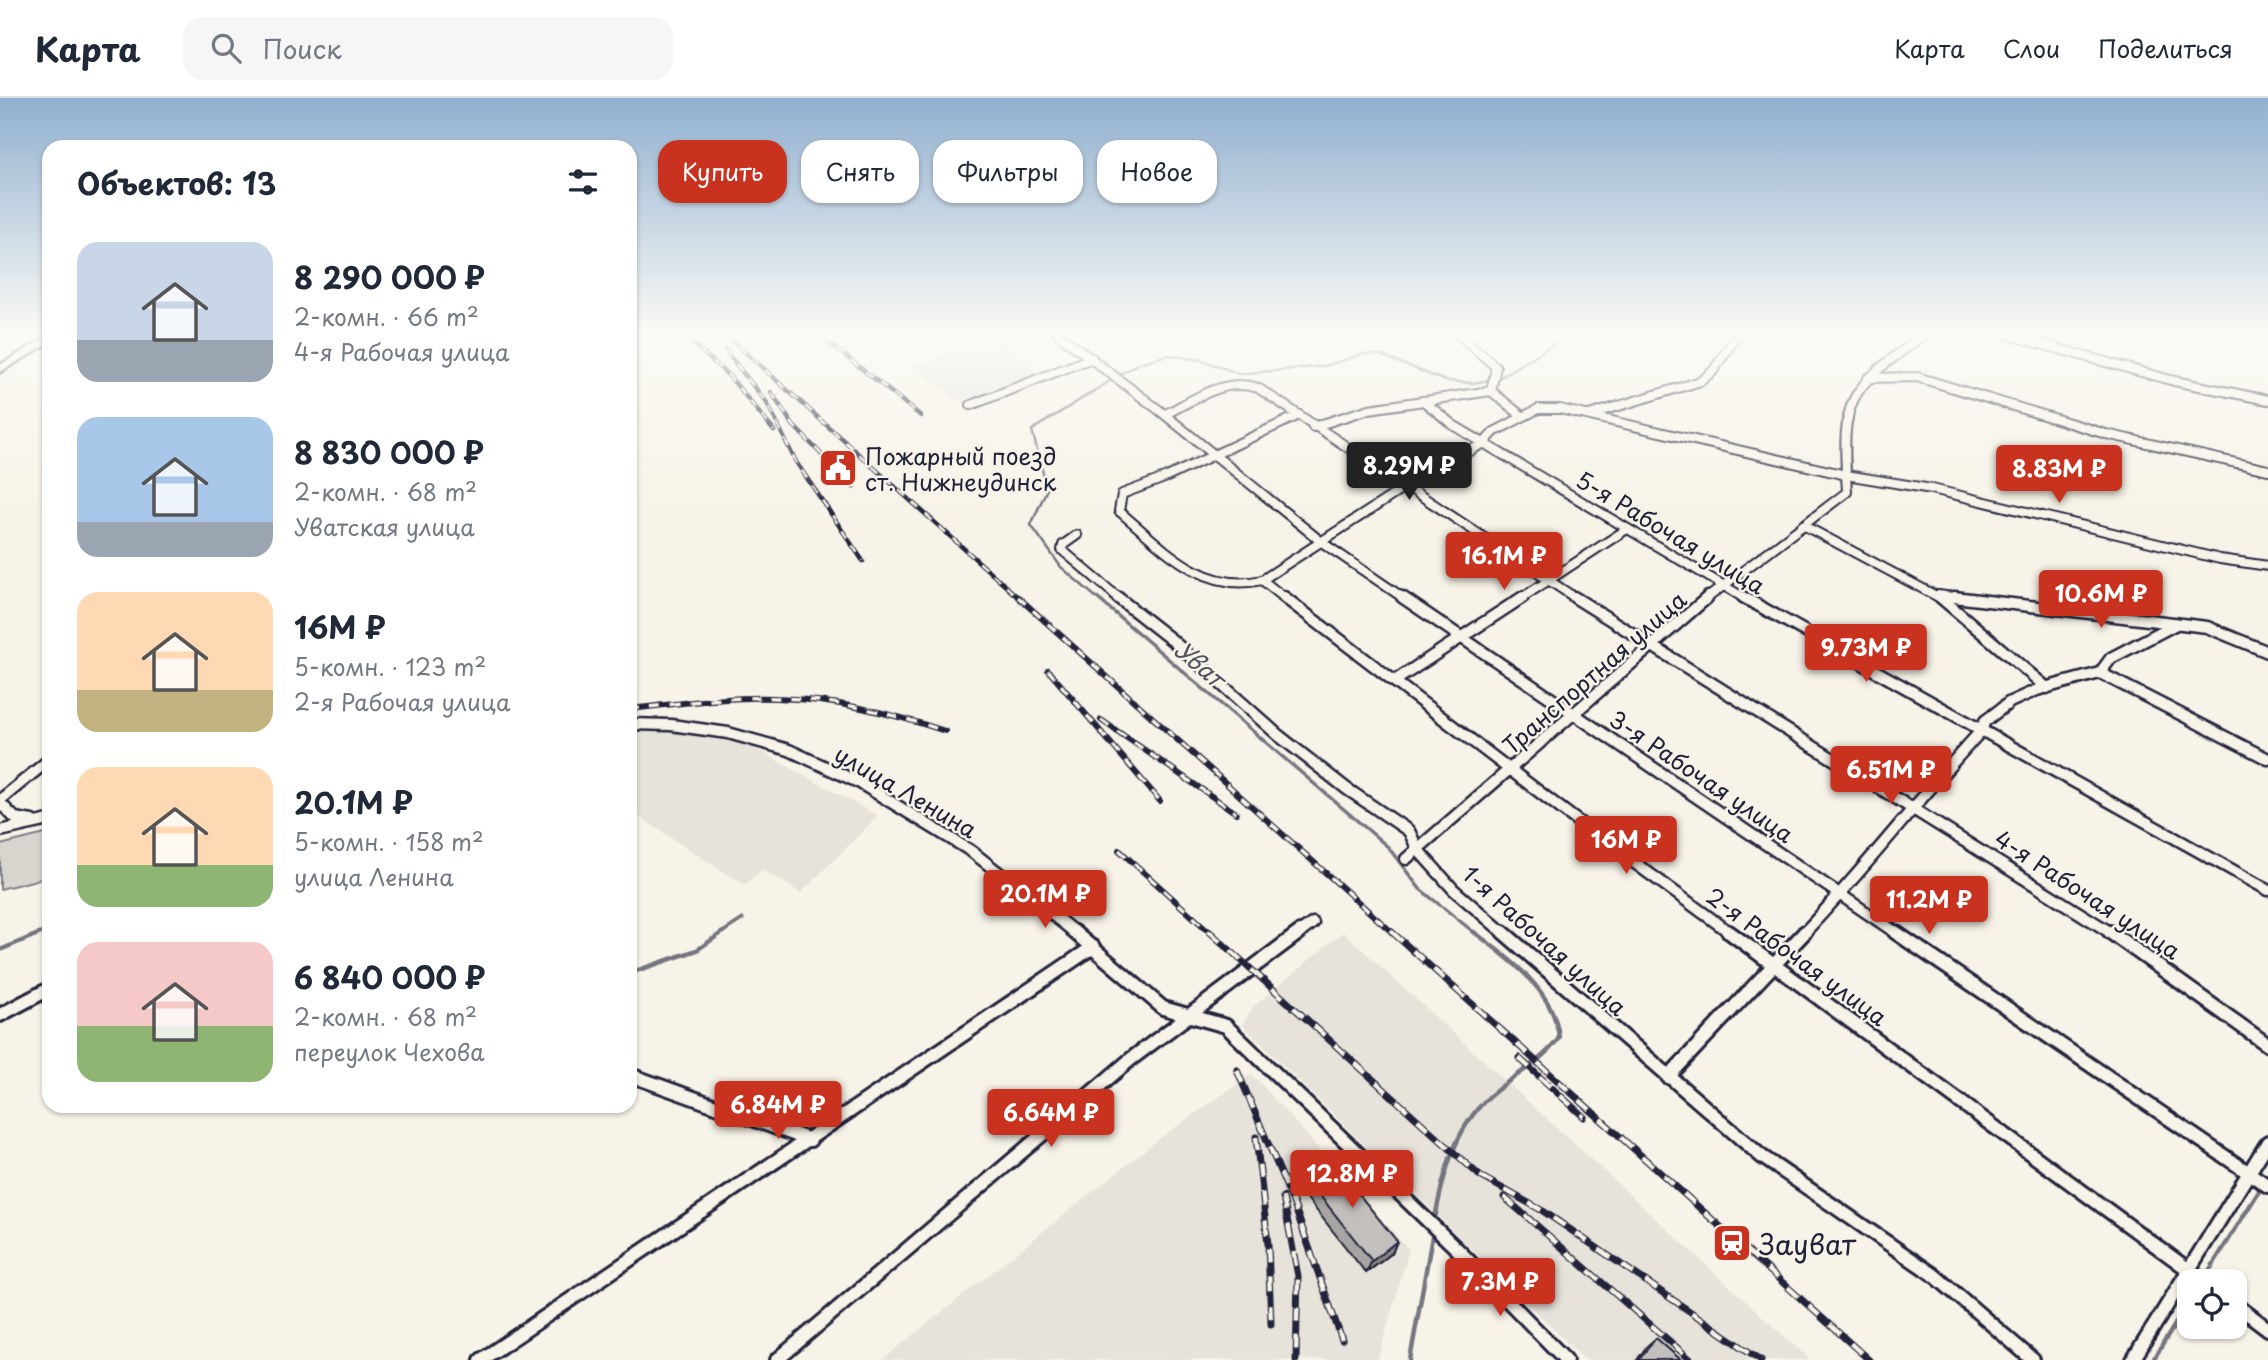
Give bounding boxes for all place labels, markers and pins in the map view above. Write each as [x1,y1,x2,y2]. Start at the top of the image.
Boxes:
place label: Пожарный поезд ст. Нижнеудинск [865,438,1057,499]
pin: 8.29M ₽ [1344,442,1474,502]
pin: 8.83M ₽ [1994,446,2124,505]
public building icon: Пожарный поезд ст. Нижнеудинск [817,447,859,489]
pin: 16.1M ₽ [1439,532,1569,592]
pin: 10.6M ₽ [2036,570,2166,630]
pin: 9.73M ₽ [1801,624,1931,684]
pin: 6.51M ₽ [1826,746,1956,806]
pin: 16M ₽ [1577,816,1675,876]
pin: 20.1M ₽ [980,870,1110,930]
pin: 11.2M ₽ [1864,876,1994,936]
pin: 6.84M ₽ [713,1082,843,1141]
pin: 6.64M ₽ [986,1090,1116,1149]
pin: 12.8M ₽ [1287,1150,1417,1210]
station icon: Зауват [1711,1222,1753,1264]
place label: Зауват [1759,1222,1857,1265]
pin: 7.3M ₽ [1443,1258,1557,1318]

